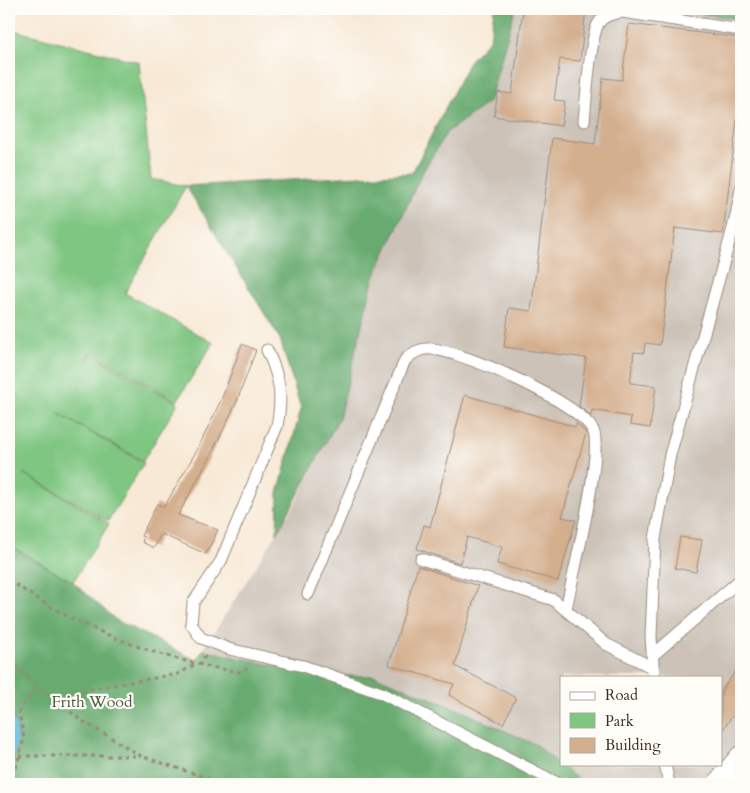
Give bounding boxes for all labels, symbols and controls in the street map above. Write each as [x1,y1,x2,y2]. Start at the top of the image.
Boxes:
legend [560,676,722,766]
text: Road [605,685,638,705]
park label: Frith Wood [51,691,133,713]
text: Park [605,711,634,731]
text: Building [605,735,661,755]

